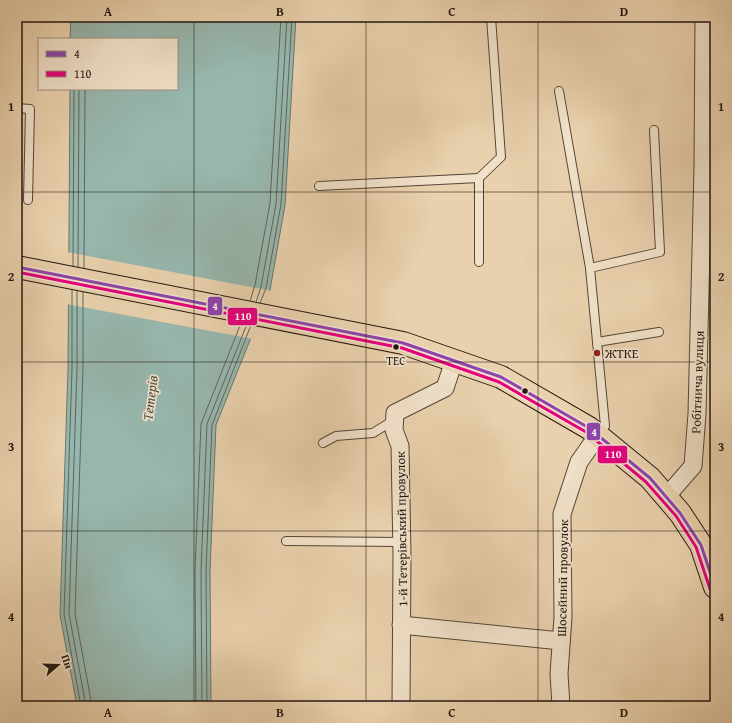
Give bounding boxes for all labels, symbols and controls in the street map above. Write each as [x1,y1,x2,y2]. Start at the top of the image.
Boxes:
text: A [104,2,113,21]
text: B [276,2,284,21]
text: C [448,2,456,21]
text: D [620,2,628,21]
legend [38,38,178,90]
text: 4 [74,45,80,62]
text: 110 [74,65,92,82]
text: 1 [8,97,14,116]
text: 1 [718,97,724,116]
text: 2 [8,267,15,286]
text: 2 [718,267,725,286]
line badge: 4 [207,296,223,316]
text: 4 [212,298,218,314]
line badge: 110 [227,307,258,326]
text: 110 [234,308,252,324]
street label: Робітнича вулиця [686,330,709,434]
marker: ТЕС [391,342,401,352]
place label: ЖТКЕ [604,344,639,363]
marker: ЖТКЕ [592,348,602,358]
place label: ТЕС [386,352,406,369]
water label: Тетерів [137,374,163,422]
unlabelled marker [520,386,530,396]
line badge: 4 [586,422,601,441]
text: 4 [591,424,597,440]
text: 3 [8,437,14,456]
text: 3 [718,437,724,456]
line badge: 110 [597,445,628,464]
text: 110 [604,446,622,462]
street label: 1-й Тетерівський провулок [391,451,412,607]
street label: Шосейний провулок [552,519,573,637]
text: 4 [8,607,15,626]
text: 4 [718,607,725,626]
north arrow [38,645,78,685]
text: Пн [57,652,77,671]
text: A [104,703,113,722]
text: B [276,703,284,722]
text: C [448,703,456,722]
text: D [620,703,628,722]

